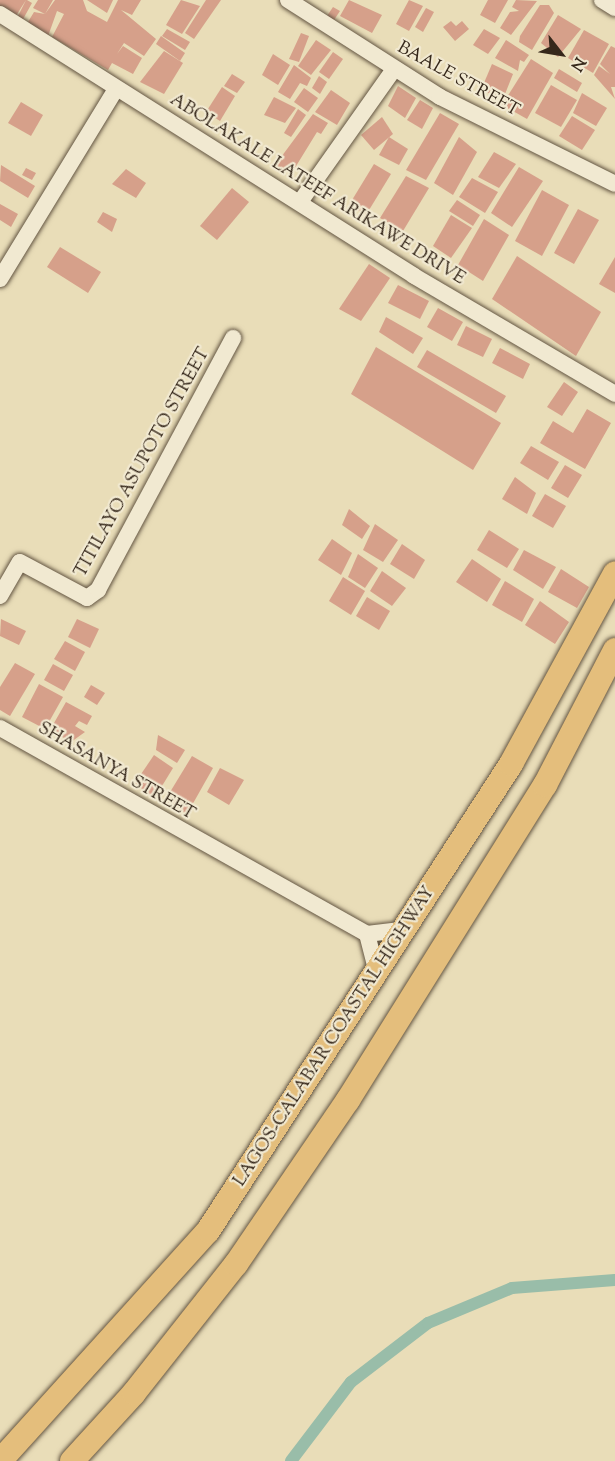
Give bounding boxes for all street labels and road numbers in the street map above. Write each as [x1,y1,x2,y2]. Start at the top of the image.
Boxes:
street label: BAALE STREET [393,38,523,122]
street label: ABOLAKALE LATEEF ARIKAWE DRIVE [165,90,469,290]
street label: TITILAYO ASUPOTO STREET [71,344,215,582]
street label: SHASANYA STREET [34,718,198,826]
street label: LAGOS-CALABAR COASTAL HIGHWAY [230,883,440,1191]

